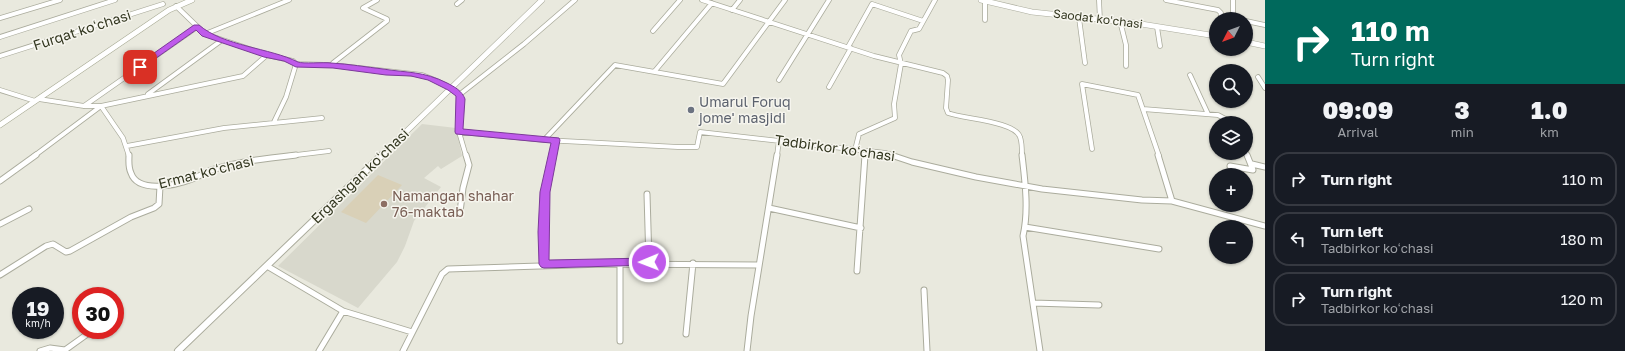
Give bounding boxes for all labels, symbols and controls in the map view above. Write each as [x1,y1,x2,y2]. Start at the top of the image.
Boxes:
street label: Furqat koʻchasi [31,6,133,53]
street label: Saodat koʻchasi [1052,6,1144,31]
north arrow [1209,12,1253,56]
map controls [1209,12,1253,264]
text: 110 m [1351,14,1430,47]
icon: right [1285,16,1337,68]
text: Turn right [1351,48,1435,70]
pin [123,50,157,84]
icon: arrive [129,56,151,78]
button: search [1209,64,1253,108]
place label: Umarul Foruq jome' masjidi [698,93,791,126]
text: 09:09 [1322,95,1393,124]
text: 3 [1455,95,1470,124]
text: 1.0 [1531,95,1568,124]
marker: Umarul Foruq jome' masjidi [686,105,696,115]
button: layers [1209,116,1253,160]
text: Arrival [1337,124,1378,140]
text: min [1451,124,1474,140]
text: km [1540,124,1559,140]
street label: Ergashgan koʻchasi [307,125,412,227]
street label: Tadbirkor koʻchasi [774,131,896,164]
street label: Ermat koʻchasi [156,151,255,192]
button: + [1209,168,1253,212]
icon: right [1287,168,1309,190]
text: Turn right [1321,170,1392,188]
text: 110 m [1562,170,1603,188]
place label: Namangan shahar 76-maktab [392,187,515,220]
marker: Namangan shahar 76-maktab [379,199,389,209]
button: − [1209,220,1253,264]
text: Turn left [1321,222,1383,240]
icon: left [1287,228,1309,250]
text: 180 m [1560,230,1603,248]
text: Tadbirkor koʻchasi [1321,240,1434,256]
position arrow [628,241,670,283]
text: Turn right [1321,282,1392,300]
speed limit sign: 30 [72,287,124,339]
icon: right [1287,288,1309,310]
text: 120 m [1561,290,1603,308]
text: 19 [26,296,49,320]
text: Tadbirkor koʻchasi [1321,300,1434,316]
text: km/h [25,317,51,329]

